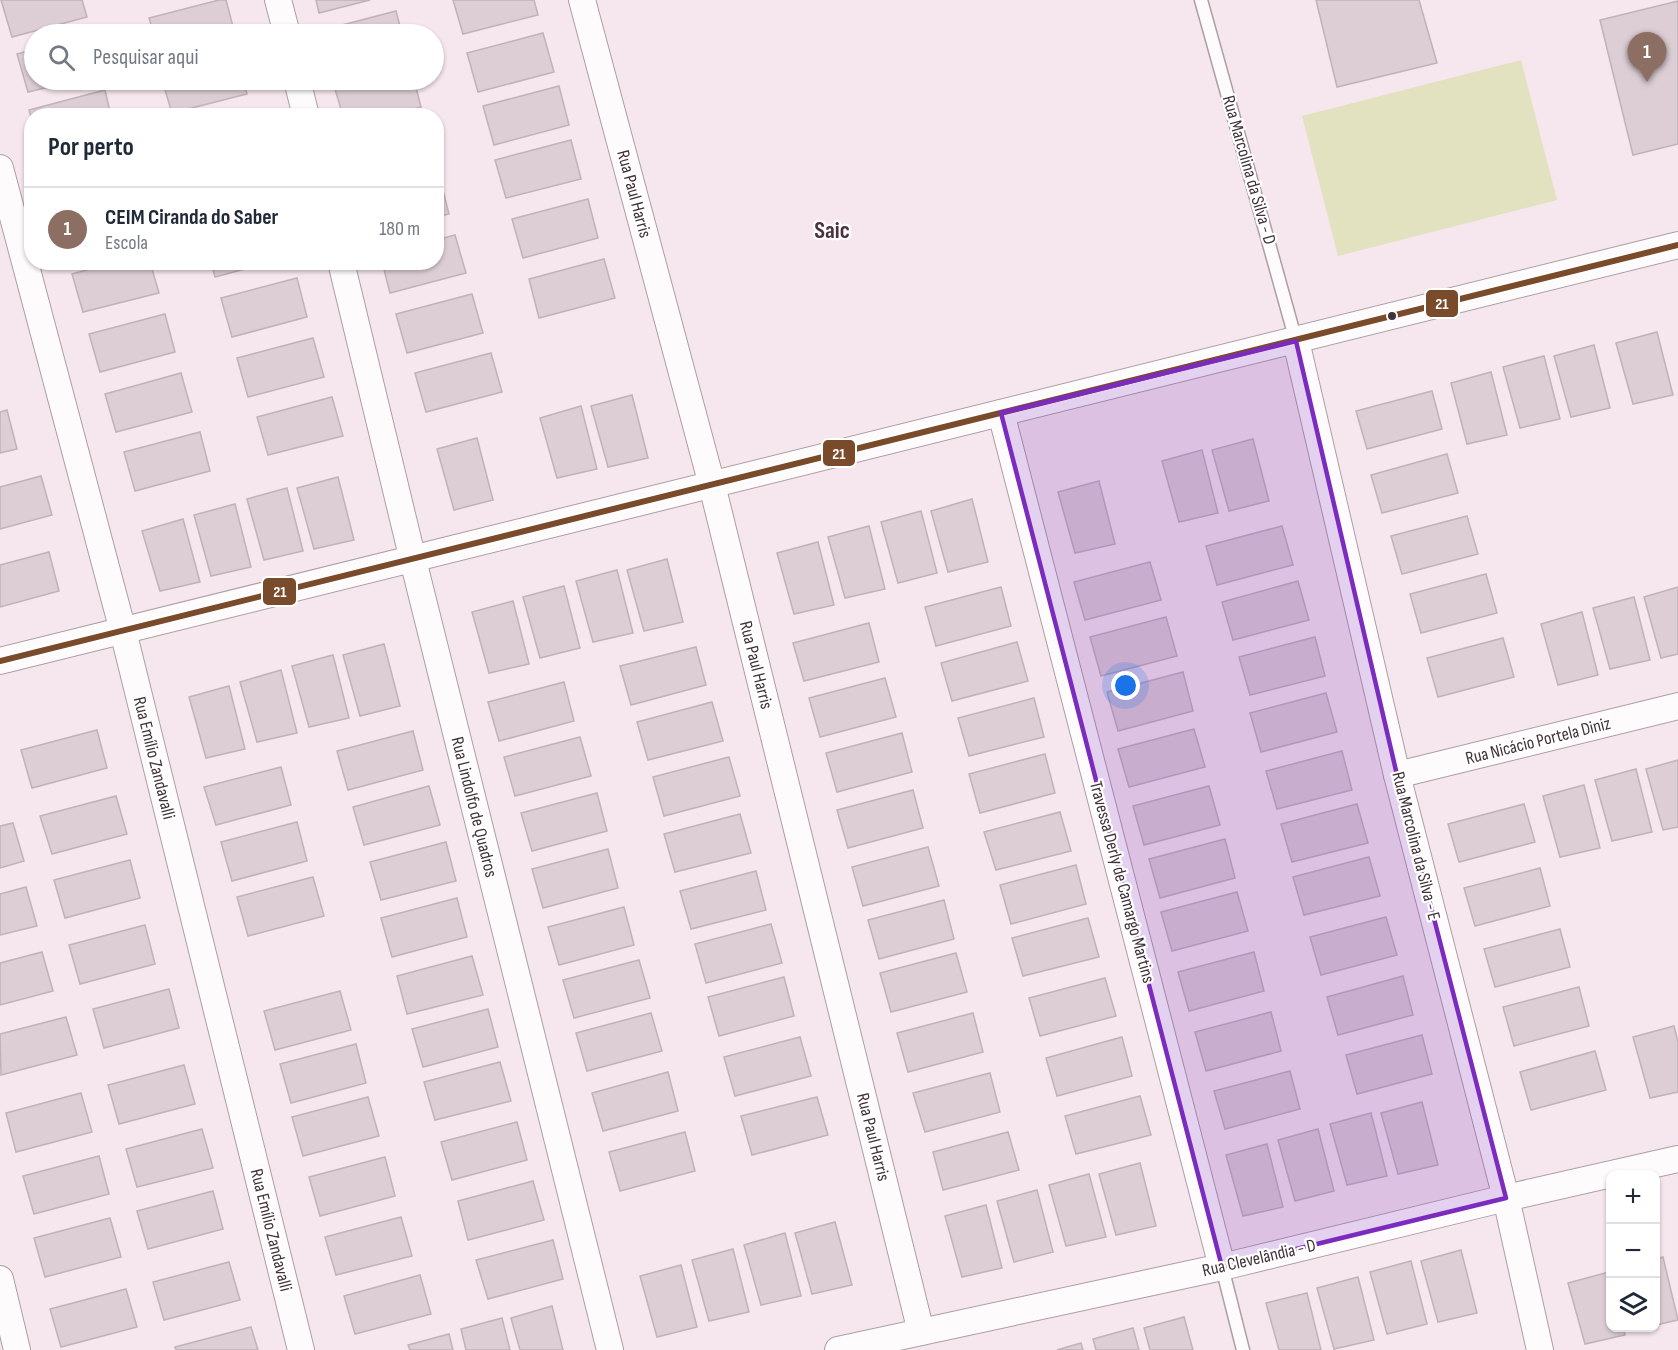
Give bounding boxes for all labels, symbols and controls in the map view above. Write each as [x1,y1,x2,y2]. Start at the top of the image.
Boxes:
search box [24,24,444,90]
pin: 1 [1628,32,1666,82]
icon: search [45,41,78,74]
text: Pesquisar aqui [93,44,198,71]
street label: Rua Marcolina da Silva - D [1218,93,1280,247]
text: Por perto [48,132,134,163]
street label: Rua Paul Harris [612,148,656,240]
text: CEIM Ciranda do Saber [105,204,278,231]
district label: Saic [814,216,850,245]
text: 1 [64,217,71,241]
text: 180 m [379,217,420,241]
text: Escola [105,231,148,255]
line badge: 21 [1425,289,1459,318]
text: 21 [1435,295,1449,314]
unlabelled marker [1386,310,1398,322]
line badge: 21 [822,439,856,467]
text: 21 [832,445,846,464]
line badge: 21 [262,577,297,606]
text: 21 [273,583,287,602]
street label: Rua Paul Harris [735,619,777,711]
your location [1111,671,1140,700]
street label: Rua Emílio Zandavalli [129,695,179,821]
street label: Rua Nicácio Portela Diniz [1463,713,1613,769]
street label: Rua Lindolfo de Quadros [446,735,502,879]
street label: Rua Marcolina da Silva - E [1387,770,1445,922]
street label: Travessa Derly de Camargo Martins [1085,779,1159,985]
street label: Rua Paul Harris [852,1091,894,1183]
street label: Rua Emílio Zandavalli [246,1167,296,1293]
map controls [1606,1170,1660,1332]
button: + [1606,1170,1660,1224]
button: − [1606,1224,1660,1278]
street label: Rua Clevelândia - D [1200,1235,1318,1281]
button: layers [1606,1278,1660,1332]

